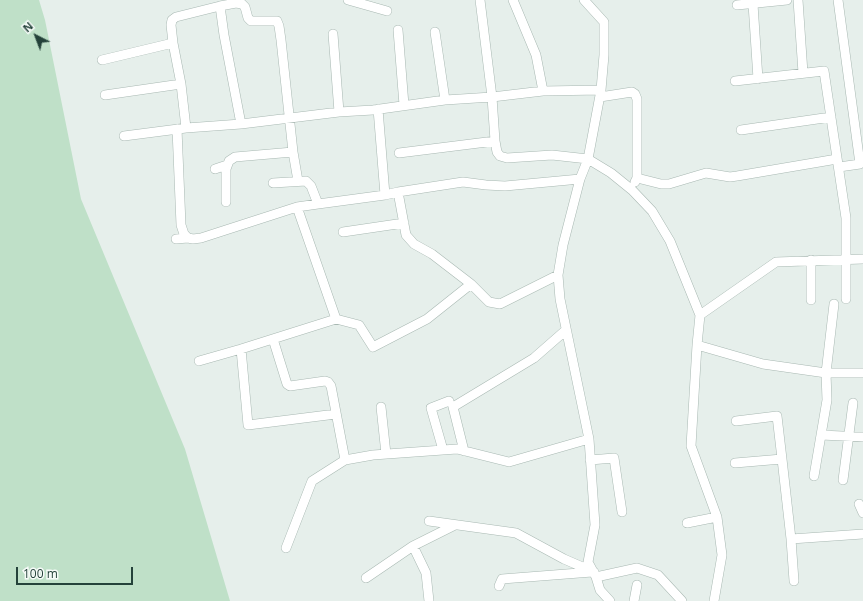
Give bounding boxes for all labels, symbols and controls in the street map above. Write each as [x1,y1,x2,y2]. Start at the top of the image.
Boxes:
north arrow [16,16,56,56]
text: N [19,18,36,35]
scale bar [18,559,135,585]
text: 100 m [23,565,58,582]

